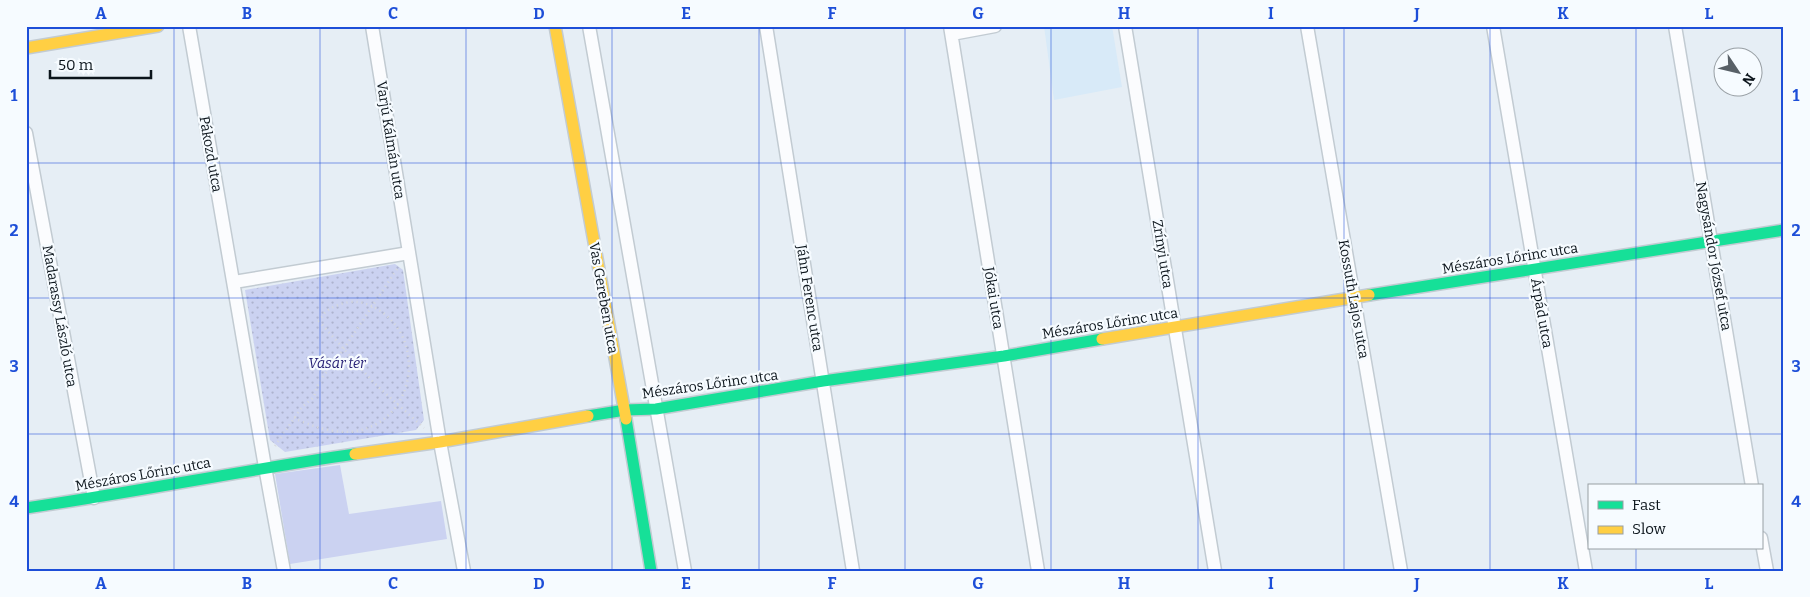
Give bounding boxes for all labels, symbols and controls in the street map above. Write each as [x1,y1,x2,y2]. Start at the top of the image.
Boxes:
text: A [95,4,107,23]
text: B [242,4,252,23]
text: C [388,4,398,23]
text: D [533,4,545,23]
text: E [681,4,691,23]
text: F [828,4,837,23]
text: G [972,4,984,23]
text: H [1118,4,1131,23]
text: I [1268,4,1274,23]
text: J [1413,4,1420,23]
text: K [1557,4,1569,23]
text: L [1705,4,1714,23]
scale bar [50,48,151,80]
north arrow [1712,48,1762,98]
text: 50 m [58,56,94,74]
text: N [1738,70,1758,89]
street label: Varjú Kálmán utca [373,80,408,201]
text: 1 [11,86,18,105]
text: 1 [1793,86,1800,105]
street label: Pákozd utca [195,115,226,194]
street label: Nagysándor József utca [1692,180,1735,332]
street label: Zrínyi utca [1149,218,1176,290]
text: 2 [9,221,19,240]
text: 2 [1791,221,1801,240]
street label: Kossuth Lajos utca [1335,238,1372,360]
street label: Mészáros Lőrinc utca [1441,239,1579,278]
street label: Vas Gereben utca [585,241,622,355]
street label: Jáhn Ferenc utca [793,243,826,353]
street label: Madarassy László utca [39,244,80,389]
street label: Jókai utca [980,265,1007,331]
street label: Árpád utca [1527,277,1557,350]
street label: Mészáros Lőrinc utca [1041,304,1179,343]
park label: Vásár tér [308,355,367,372]
text: 3 [9,357,19,376]
text: 3 [1791,357,1801,376]
street label: Mészáros Lőrinc utca [641,366,780,402]
street label: Mészáros Lőrinc utca [74,454,212,495]
legend [1588,484,1762,550]
text: 4 [9,492,19,511]
text: 4 [1791,492,1801,511]
text: Fast [1632,496,1661,514]
text: Slow [1632,520,1667,538]
text: A [95,574,107,593]
text: B [242,574,252,593]
text: C [388,574,398,593]
text: D [533,574,545,593]
text: E [681,574,691,593]
text: F [828,574,837,593]
text: G [972,574,984,593]
text: H [1118,574,1131,593]
text: I [1268,574,1274,593]
text: J [1413,574,1420,593]
text: K [1557,574,1569,593]
text: L [1705,574,1714,593]

